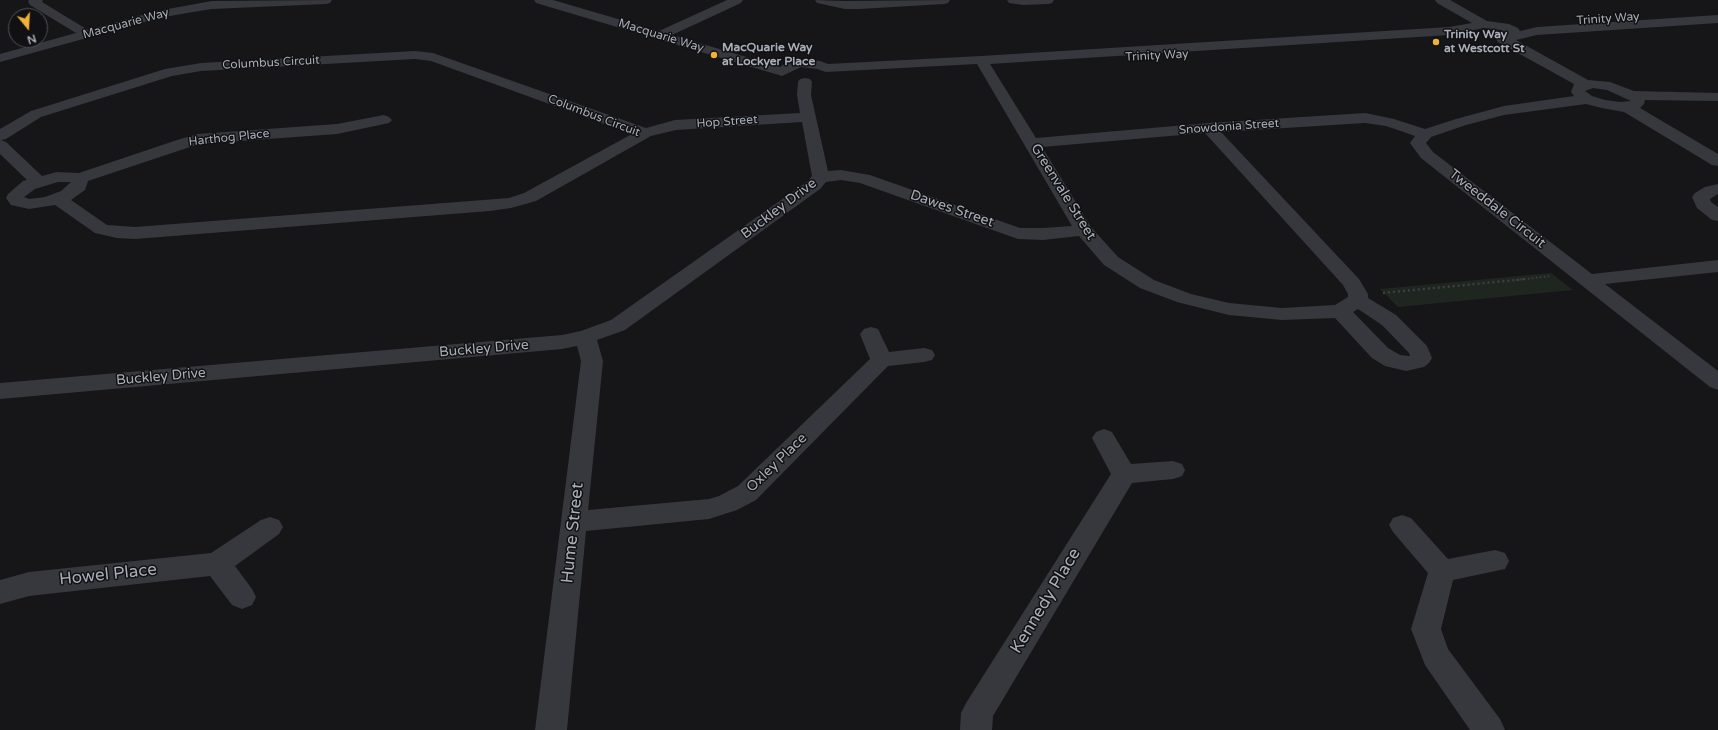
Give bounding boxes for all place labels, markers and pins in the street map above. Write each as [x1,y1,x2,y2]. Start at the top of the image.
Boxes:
place label: Trinity Way at Westcott St [1444,28,1524,56]
marker: Trinity Way at Westcott St [1431,37,1441,47]
place label: MacQuarie Way at Lockyer Place [722,41,815,69]
marker: MacQuarie Way at Lockyer Place [709,50,719,60]

